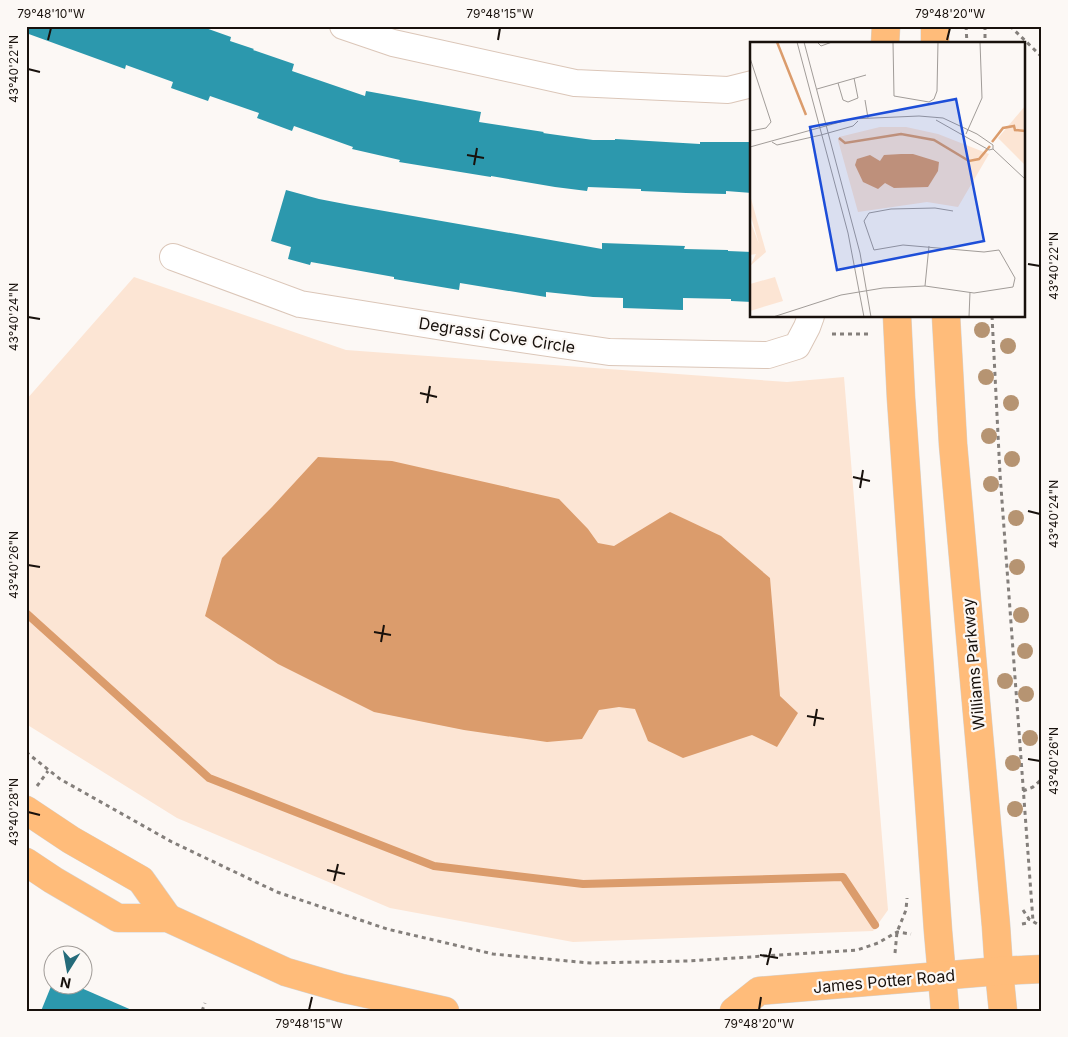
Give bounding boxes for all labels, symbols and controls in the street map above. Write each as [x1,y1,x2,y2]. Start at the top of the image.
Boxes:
text: 79°48'10"W [17,6,85,21]
text: 79°48'15"W [466,6,534,21]
text: 79°48'20"W [915,6,985,21]
text: 43°40'22"N [6,35,21,103]
inset map [750,42,1026,318]
text: 43°40'22"N [1046,232,1061,300]
text: 43°40'24"N [6,283,21,351]
street label: Degrassi Cove Circle [417,313,577,357]
text: 43°40'24"N [1046,480,1061,548]
text: 43°40'26"N [6,531,21,599]
street label: Williams Parkway [957,597,989,731]
text: 43°40'26"N [1046,727,1061,795]
text: 43°40'28"N [6,778,21,846]
north arrow [42,944,92,994]
street label: James Potter Road [812,965,956,997]
text: N [59,974,72,993]
text: 79°48'15"W [275,1016,343,1031]
text: 79°48'20"W [724,1016,794,1031]

